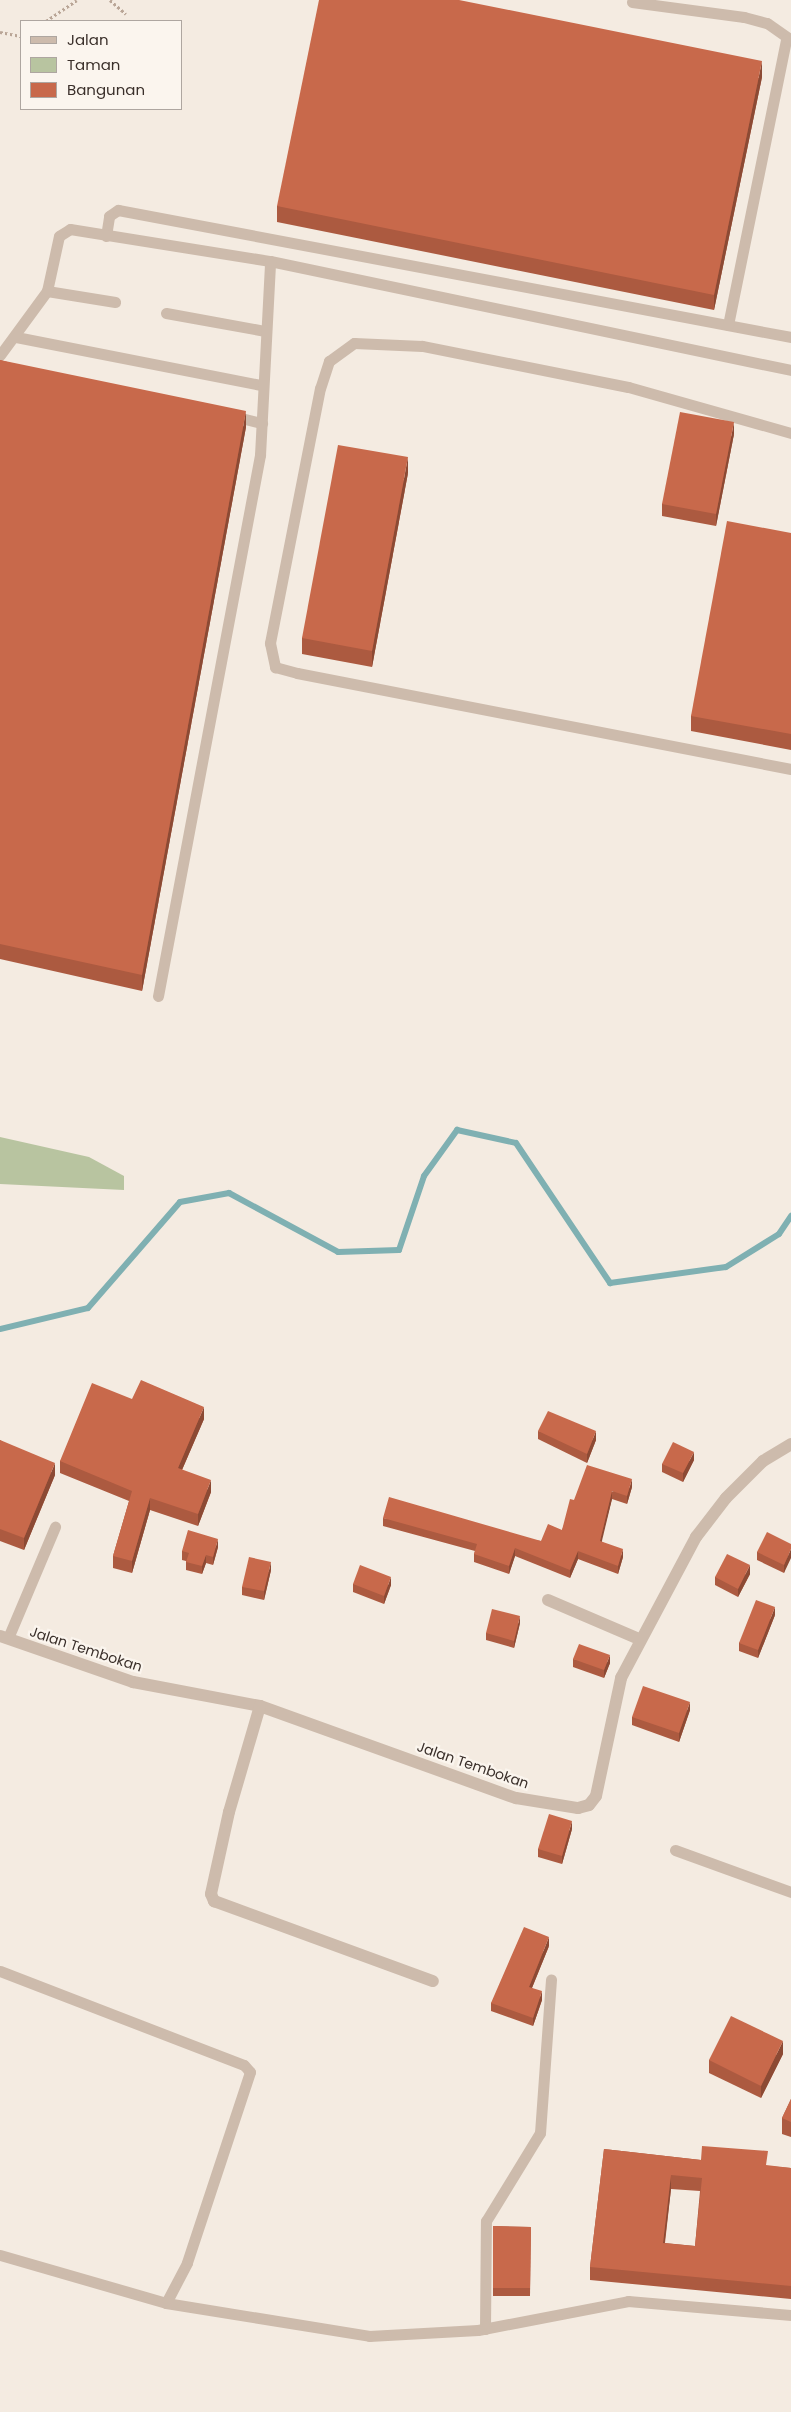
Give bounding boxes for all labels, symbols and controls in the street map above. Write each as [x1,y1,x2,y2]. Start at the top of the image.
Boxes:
legend [20,20,182,110]
text: Jalan [67,29,109,50]
text: Taman [67,54,120,75]
text: Bangunan [67,79,145,100]
street label: Jalan Tembokan [28,1623,144,1675]
street label: Jalan Tembokan [415,1738,531,1792]

